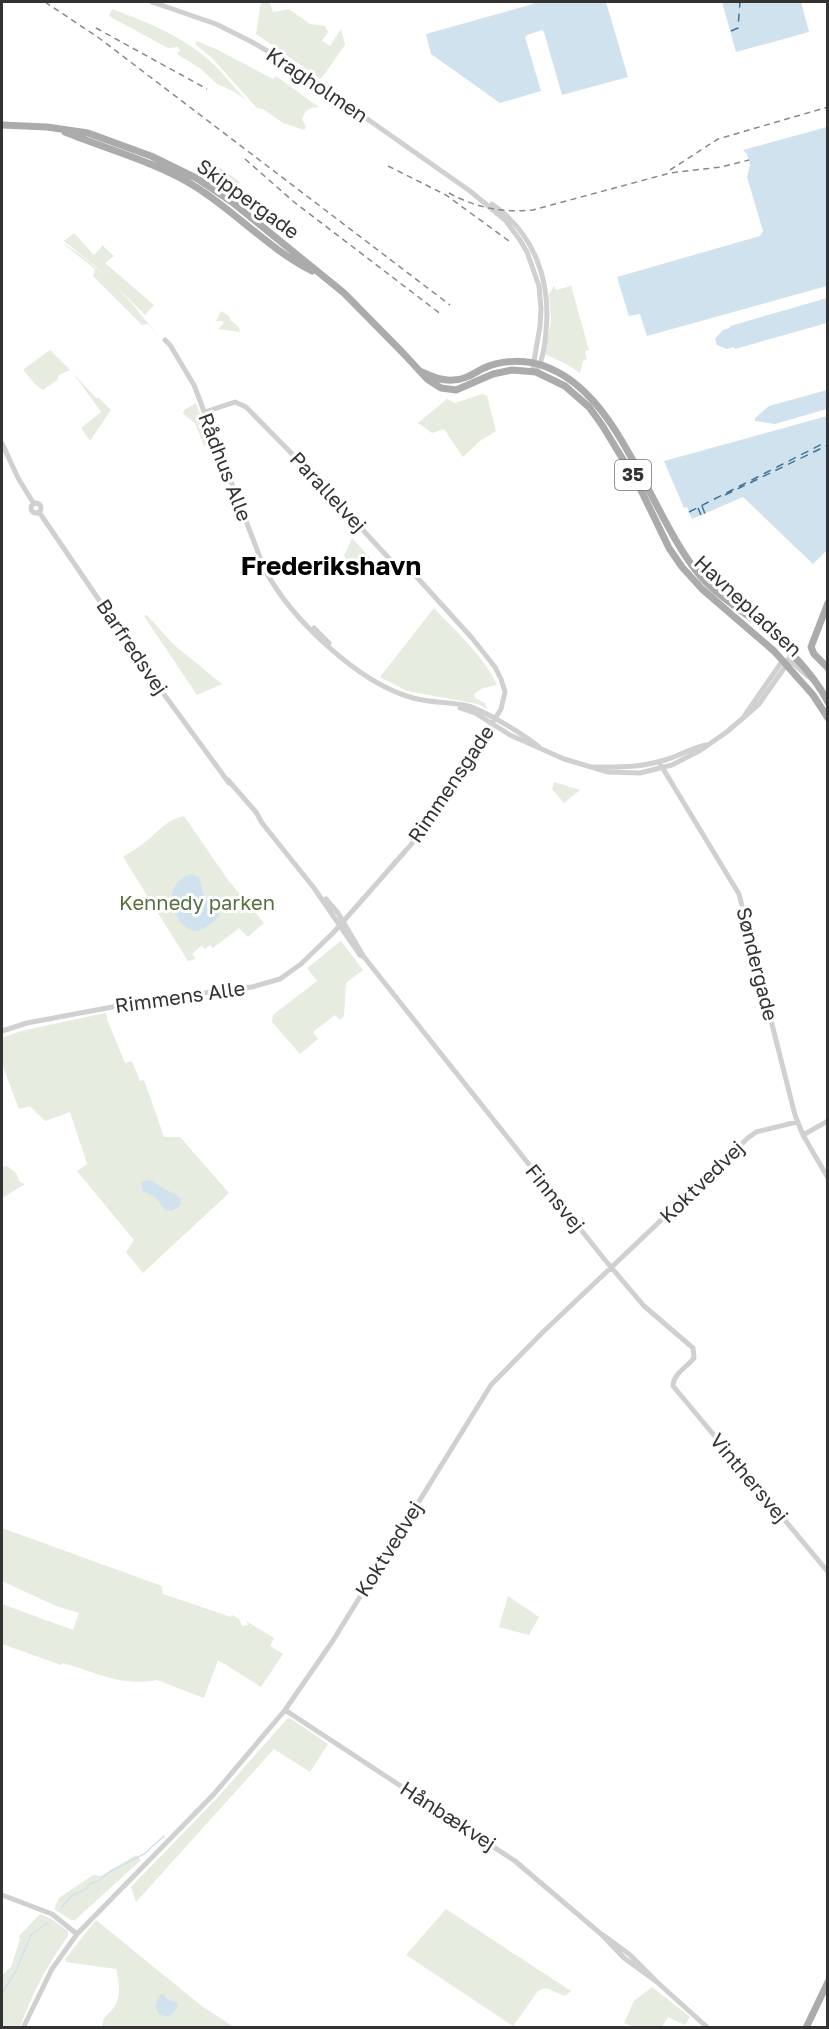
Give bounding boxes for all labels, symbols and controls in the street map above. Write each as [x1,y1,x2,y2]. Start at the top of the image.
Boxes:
street label: Kragholmen [262,41,373,127]
street label: Skippergade [193,153,304,243]
street label: Rådhus Alle [194,409,258,524]
street label: Parallelvej [285,446,372,536]
road number: 35 [615,460,651,490]
street label: Havnepladsen [690,549,807,661]
district label: Frederikshavn [241,550,421,581]
street label: Barfredsvej [92,594,174,699]
street label: Rimmensgade [402,720,498,847]
park label: Kennedy parken [119,890,275,914]
street label: Søndergade [732,905,784,1023]
street label: Rimmens Alle [113,975,246,1017]
street label: Koktvedvej [654,1135,748,1227]
street label: Finnsvej [521,1159,590,1236]
street label: Vinthersvej [706,1428,794,1527]
street label: Koktvedvej [349,1496,427,1601]
street label: Hånbækvej [396,1775,501,1855]

